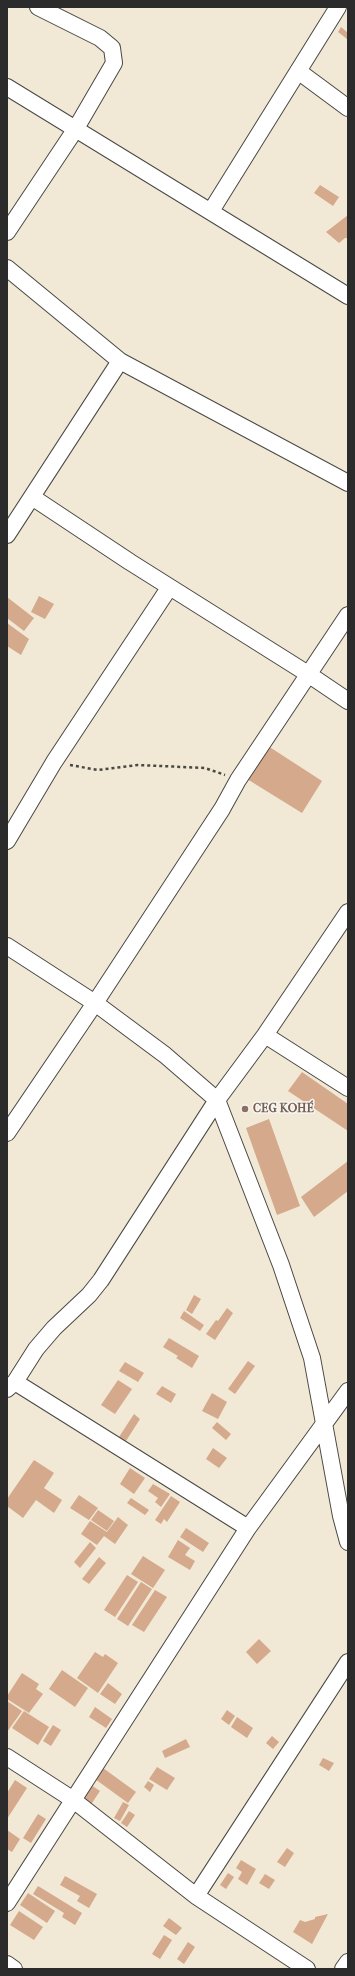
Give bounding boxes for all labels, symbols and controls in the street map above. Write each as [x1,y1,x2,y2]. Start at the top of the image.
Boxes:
place label: CEG KOHÉ [253,1102,314,1116]
marker: CEG KOHÉ [240,1104,250,1114]

